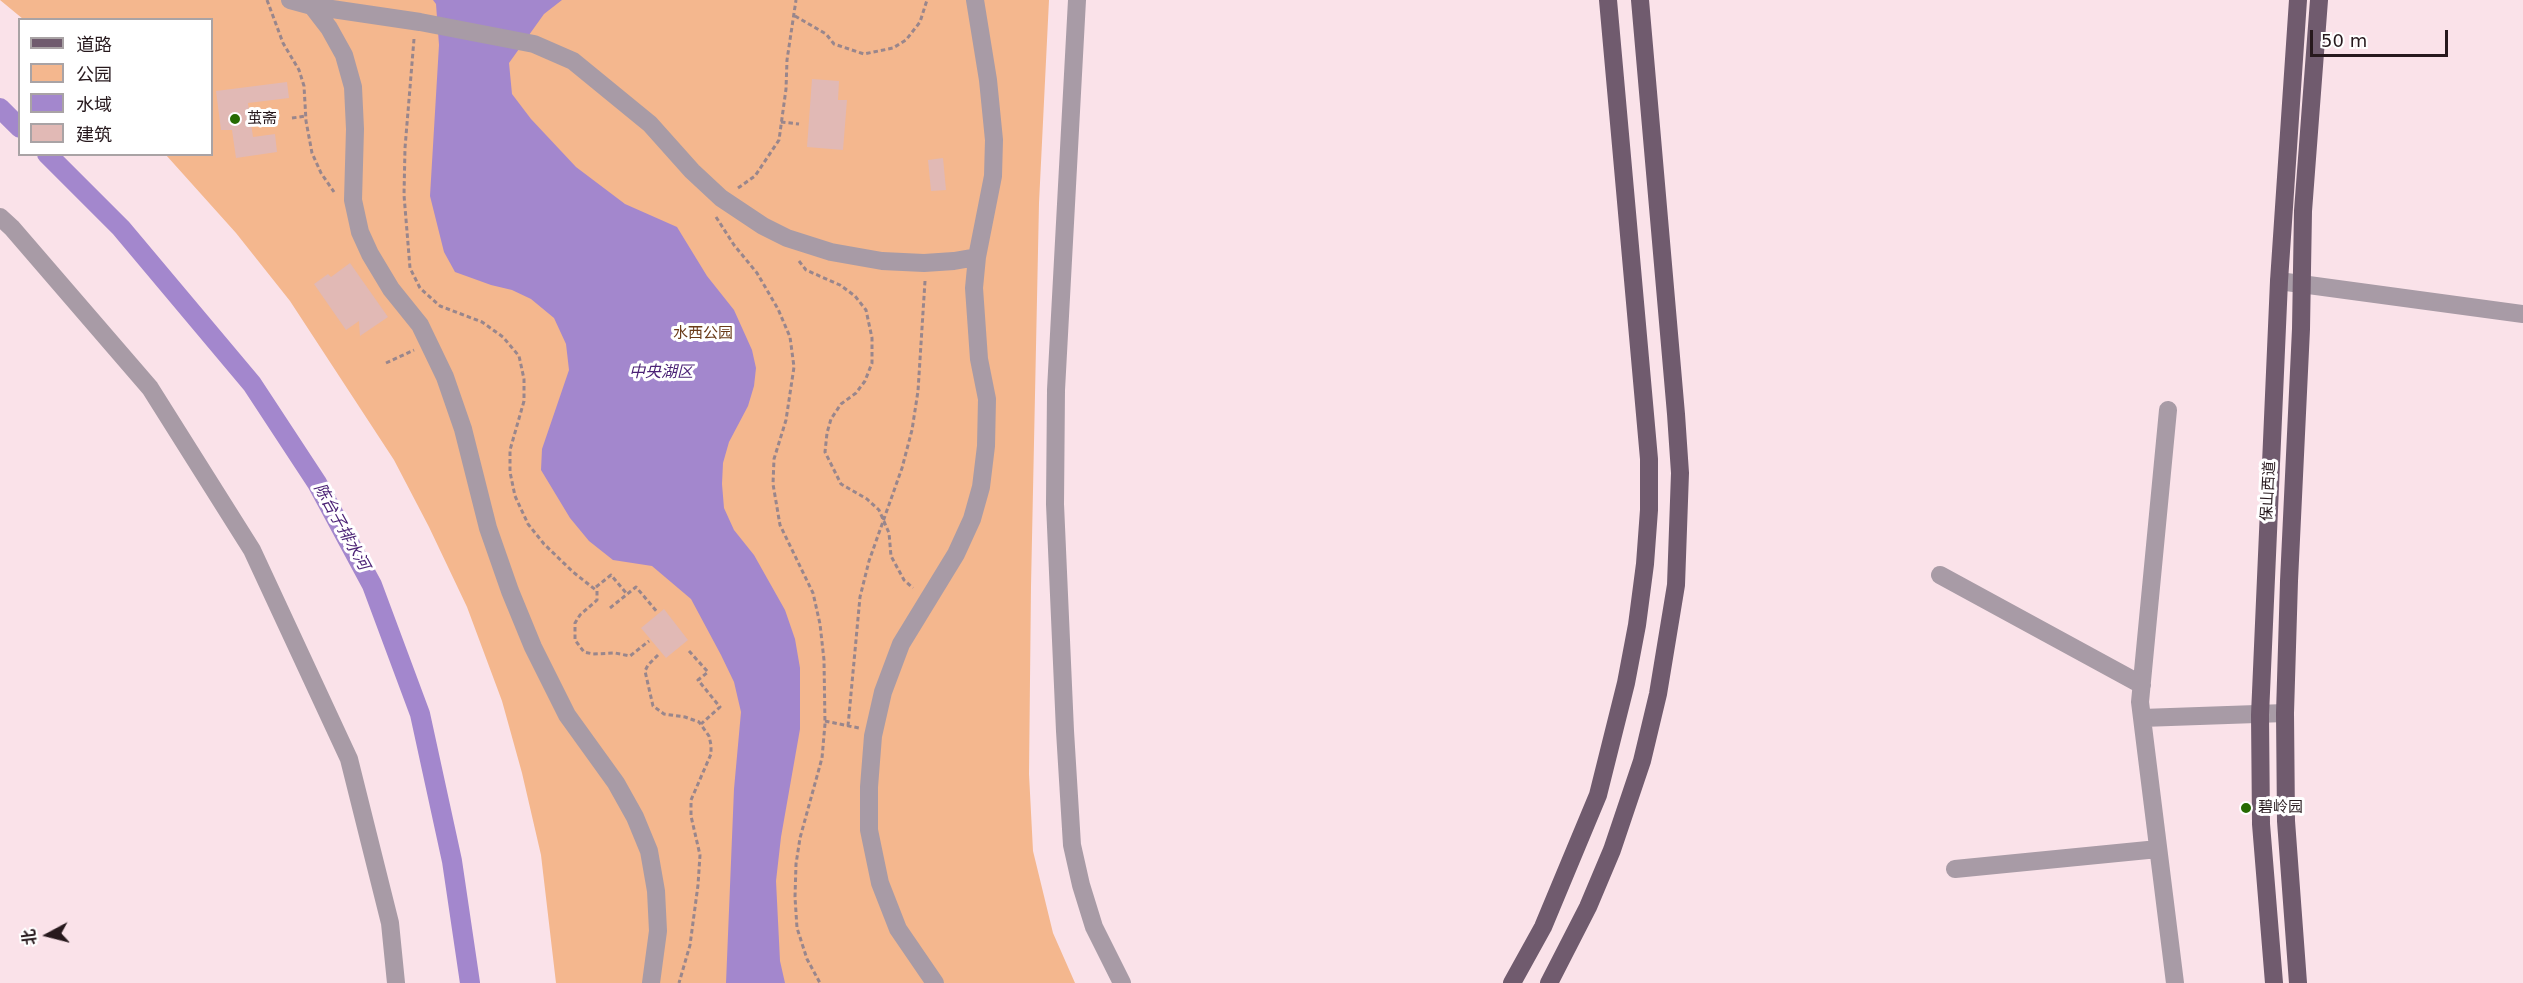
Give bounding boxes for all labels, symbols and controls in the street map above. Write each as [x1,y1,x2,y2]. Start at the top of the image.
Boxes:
legend [18,18,213,156]
scale bar [2313,18,2451,56]
text: 50 m [2321,30,2367,51]
text: 道路 [76,34,112,55]
text: 公园 [76,64,112,85]
text: 水域 [76,94,112,115]
place label: 茧斋 [247,110,277,128]
marker: 茧斋 [228,112,242,126]
text: 建筑 [76,124,112,145]
park label: 水西公园 [673,325,733,343]
water label: 中央湖区 [629,363,693,383]
street label: 保山西道 [2258,461,2280,521]
water label: 陈台子排水河 [309,480,373,574]
place label: 碧岭园 [2258,799,2303,817]
marker: 碧岭园 [2239,801,2253,815]
north arrow [18,905,78,965]
text: 北 [19,928,40,946]

